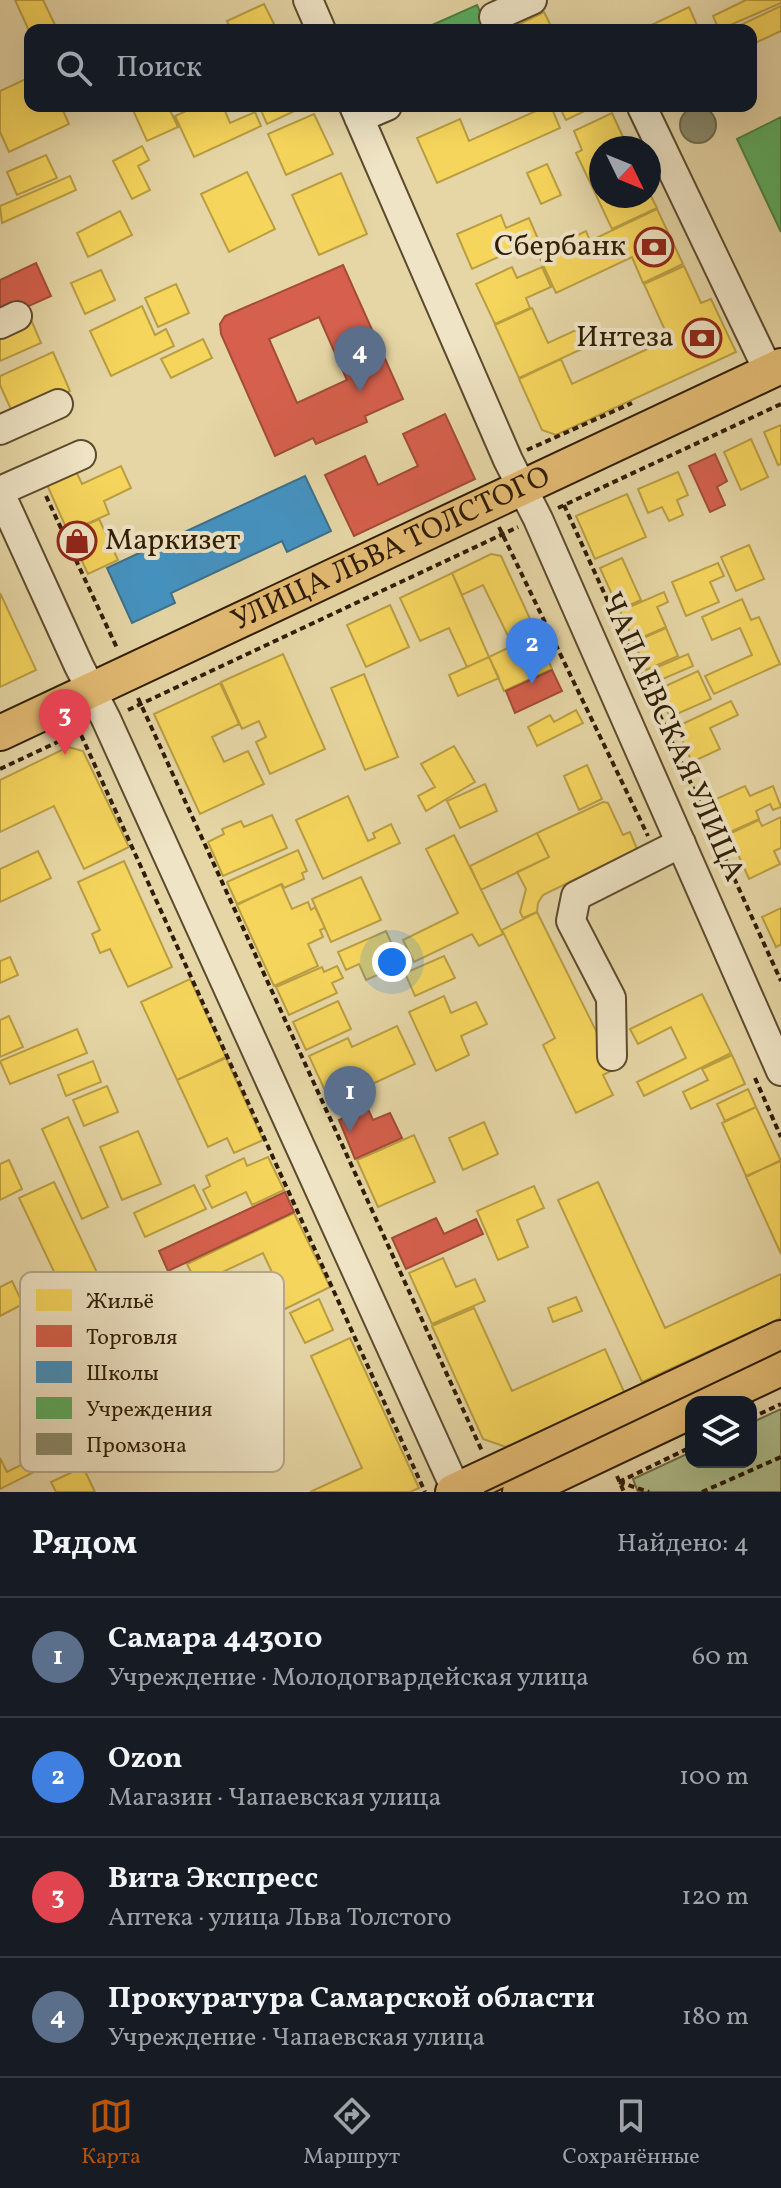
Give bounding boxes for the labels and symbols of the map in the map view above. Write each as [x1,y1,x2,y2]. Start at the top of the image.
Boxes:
north arrow [589,136,661,208]
place label: Сбербанк [494,226,626,268]
bank icon: Сбербанк [633,226,675,268]
place label: Интеза [576,317,674,359]
bank icon: Интеза [681,317,723,359]
pin: 4 [334,326,386,392]
street label: УЛИЦА ЛЬВА ТОЛСТОГО [225,456,557,642]
shop icon: Маркизет [56,520,98,562]
place label: Маркизет [105,520,241,562]
street label: ЧАПАЕВСКАЯ УЛИЦА [589,586,755,888]
pin: 2 [506,618,558,684]
pin: 3 [39,689,91,755]
your location [372,942,412,982]
pin: 1 [324,1066,376,1132]
legend [20,1272,284,1472]
text: Жильё [86,1287,154,1318]
text: Торговля [86,1323,177,1354]
text: Школы [86,1359,159,1390]
text: Учреждения [86,1395,212,1426]
text: Промзона [86,1431,187,1462]

